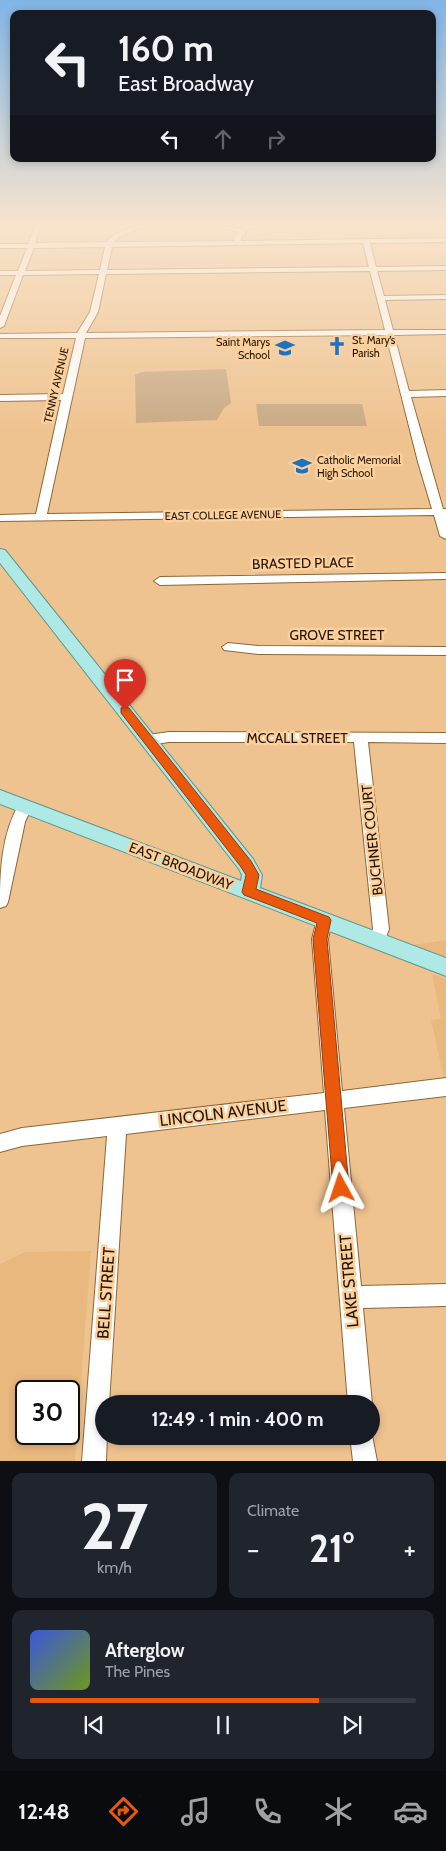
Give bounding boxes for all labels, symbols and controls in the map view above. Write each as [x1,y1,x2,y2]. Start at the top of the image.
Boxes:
text: 160 m [118,27,214,70]
icon: left [35,30,100,95]
text: East Broadway [118,70,254,97]
icon: left [156,125,184,153]
icon: ahead [209,125,237,153]
icon: right [262,125,290,153]
place label: St. Mary’s Parish [352,333,396,360]
place label: Saint Marys School [216,335,270,362]
church icon: St. Mary’s Parish [326,335,348,357]
school or university icon: Saint Marys School [274,337,296,359]
street label: TENNY AVENUE [41,346,71,424]
place label: Catholic Memorial High School [317,453,401,480]
school or university icon: Catholic Memorial High School [291,455,313,477]
street label: EAST COLLEGE AVENUE [165,507,281,523]
street label: BRASTED PLACE [252,553,354,573]
street label: GROVE STREET [290,626,385,644]
pin [104,659,146,710]
icon: arrive [111,666,139,694]
street label: MCCALL STREET [246,729,348,747]
street label: BUCHNER COURT [357,783,387,896]
street label: EAST BROADWAY [127,838,236,894]
street label: LINCOLN AVENUE [159,1096,288,1130]
position arrow [314,1161,366,1213]
street label: LAKE STREET [335,1233,363,1328]
street label: BELL STREET [93,1246,119,1339]
speed limit sign: 30 [15,1380,80,1445]
text: 12:49 · 1 min · 400 m [152,1408,323,1431]
text: 27 [81,1486,148,1565]
text: Climate [247,1501,299,1520]
text: 21° [309,1525,354,1572]
text: − [247,1532,259,1566]
text: + [404,1532,416,1566]
text: km/h [97,1558,132,1577]
text: Afterglow [105,1639,185,1662]
text: The Pines [105,1662,170,1681]
icon: previous [80,1711,108,1739]
icon: pause [209,1711,237,1739]
icon: next [338,1711,366,1739]
icon: directions [106,1794,141,1829]
icon: music [178,1794,213,1829]
icon: phone [250,1794,285,1829]
icon: climate [321,1794,356,1829]
icon: car [393,1794,428,1829]
text: 12:48 [18,1798,70,1825]

